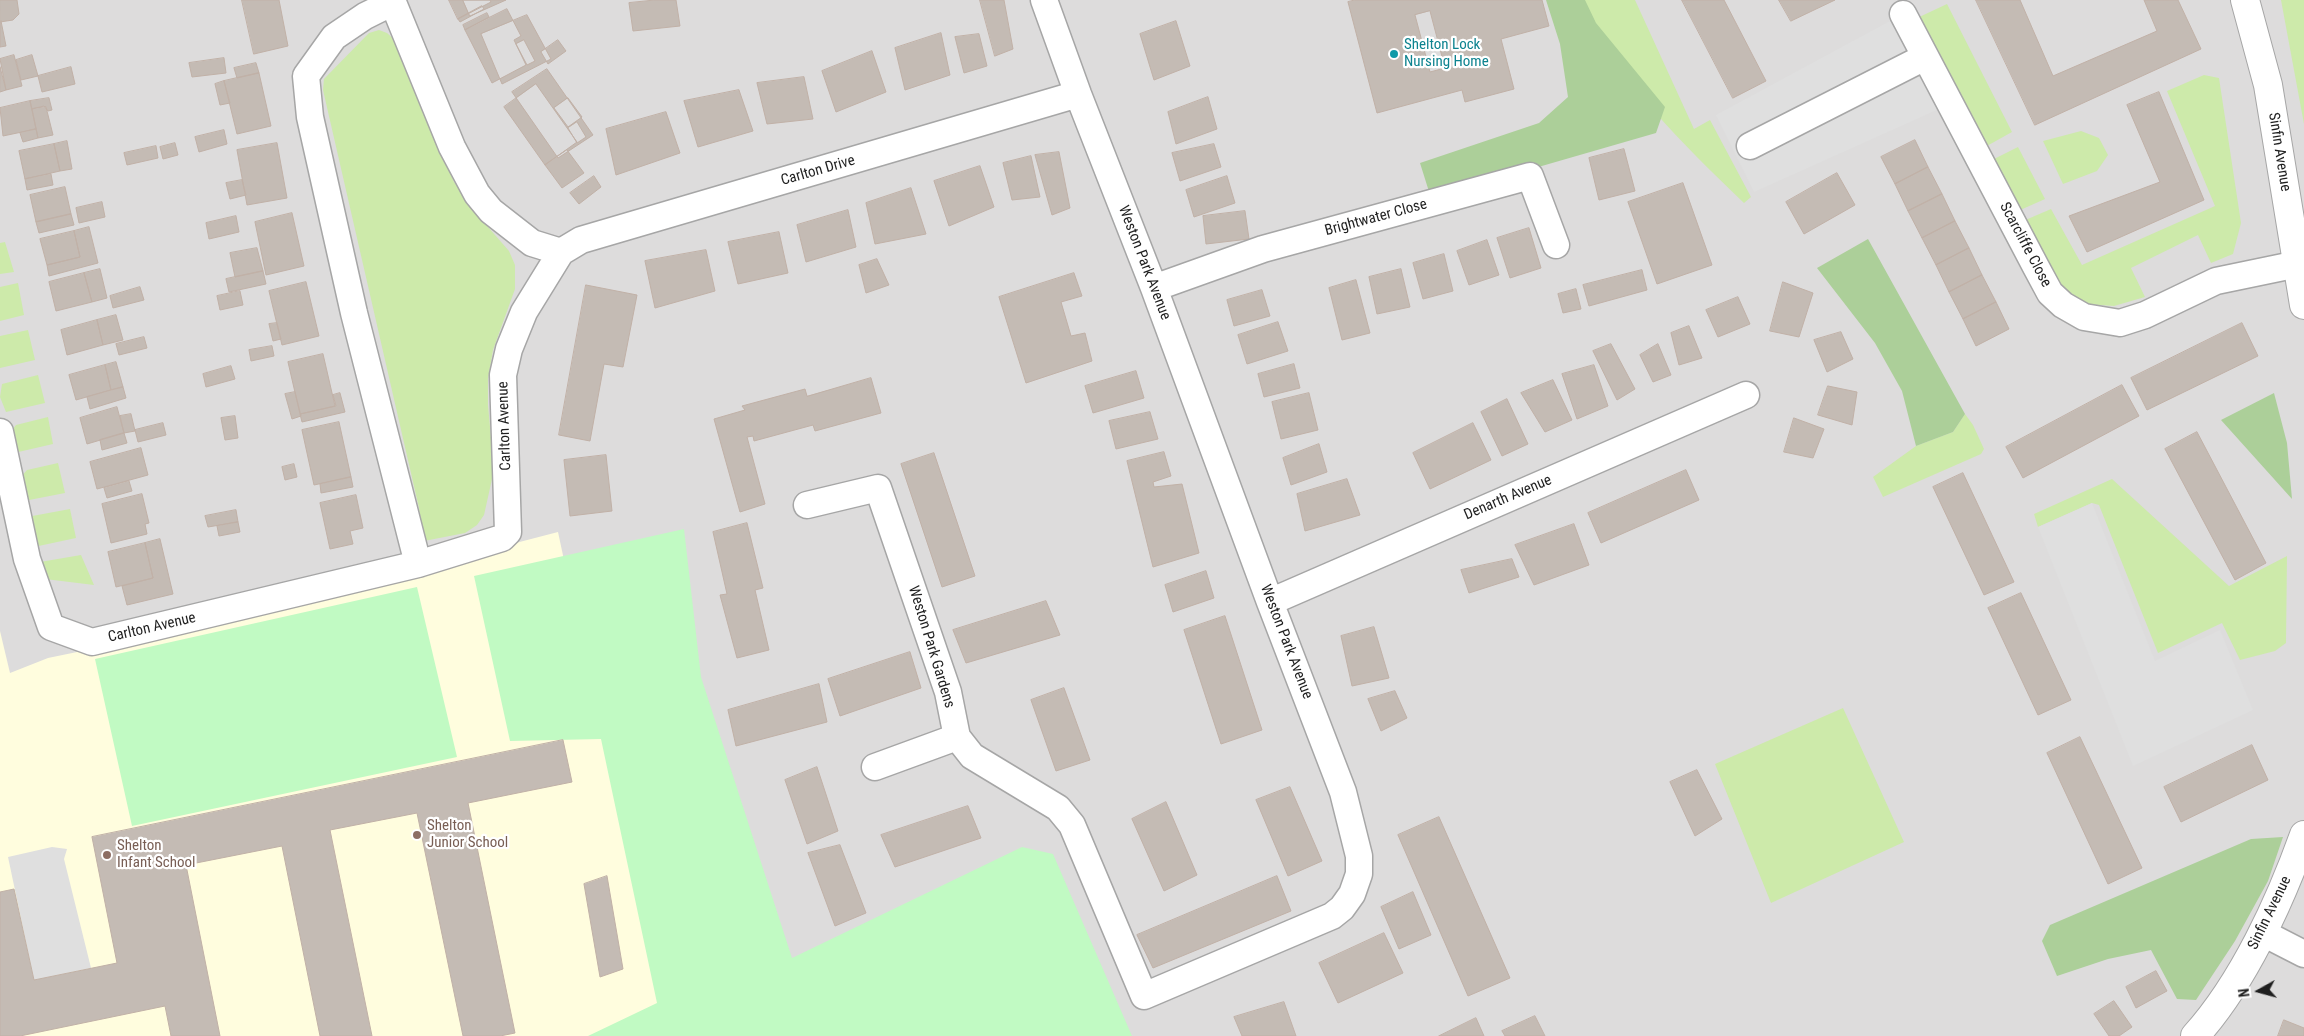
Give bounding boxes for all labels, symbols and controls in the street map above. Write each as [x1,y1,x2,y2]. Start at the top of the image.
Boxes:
place label: Shelton Lock Nursing Home [1404,36,1489,71]
marker: Shelton Lock Nursing Home [1388,48,1400,60]
street label: Sinfin Avenue [2264,111,2294,193]
street label: Carlton Drive [779,152,857,190]
street label: Brightwater Close [1323,196,1429,240]
street label: Scarcliffe Close [1995,200,2055,290]
street label: Weston Park Avenue [1114,203,1174,323]
street label: Carlton Avenue [494,381,516,471]
street label: Denarth Avenue [1462,471,1554,525]
street label: Weston Park Avenue [1256,582,1316,702]
street label: Weston Park Gardens [904,584,958,710]
street label: Carlton Avenue [106,609,198,647]
place label: Shelton Junior School [427,817,508,852]
marker: Shelton Junior School [411,829,423,841]
place label: Shelton Infant School [117,837,196,872]
marker: Shelton Infant School [101,849,113,861]
street label: Sinfin Avenue [2244,873,2296,953]
north arrow [2234,966,2284,1016]
text: N [2236,988,2253,998]

